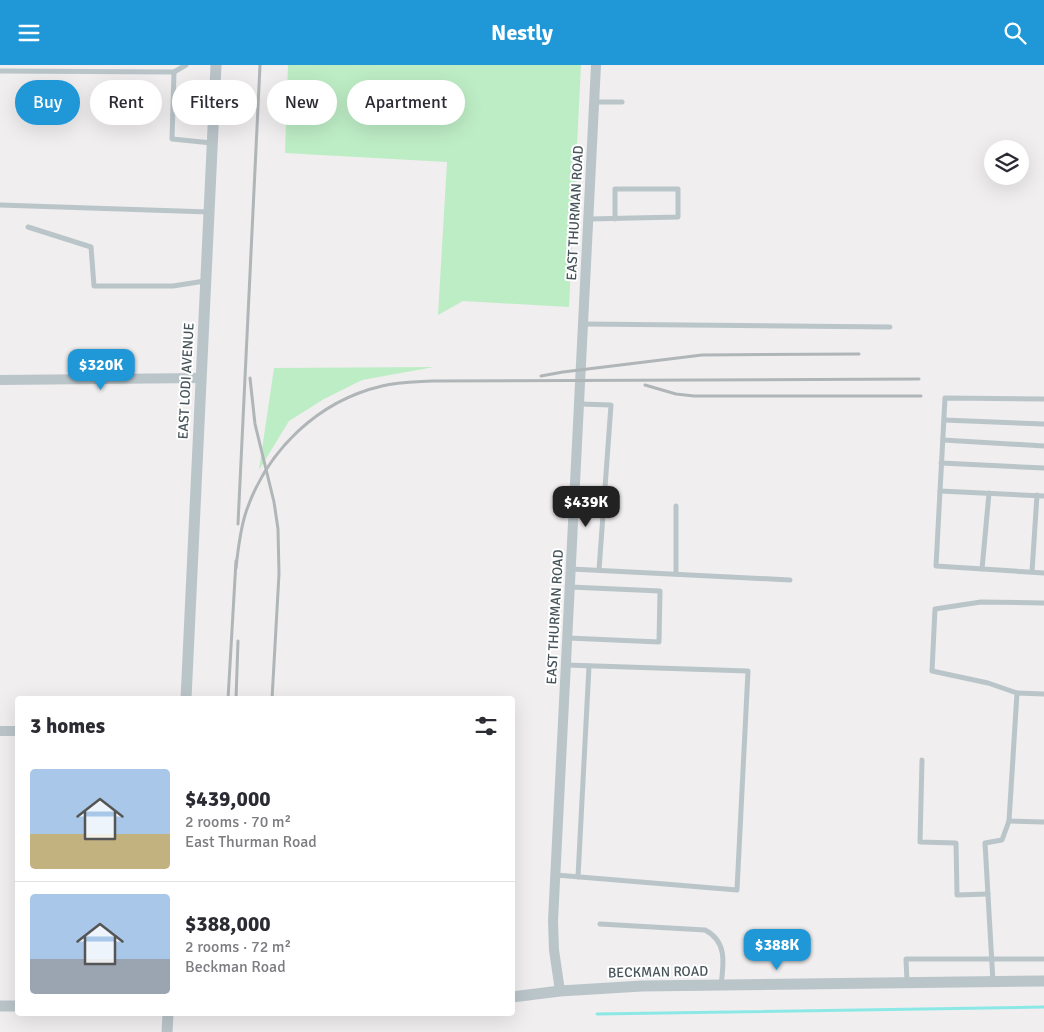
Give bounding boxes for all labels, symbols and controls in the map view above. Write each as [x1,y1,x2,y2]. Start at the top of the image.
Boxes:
icon: menu [15,19,43,47]
text: Nestly [491,19,553,46]
icon: search [1001,19,1029,47]
chip: Buy [15,80,80,125]
chip: Rent [90,80,162,125]
chip: Filters [172,80,257,125]
chip: New [267,80,337,125]
chip: Apartment [347,80,465,125]
map controls [984,140,1029,185]
button: layers [984,140,1029,185]
street label: EAST THURMAN ROAD [563,145,587,281]
street label: EAST LODI AVENUE [174,322,198,440]
pin: $320K [66,349,136,391]
text: $320K [79,355,123,375]
pin: $439K [551,485,621,528]
text: $439K [564,492,608,512]
street label: EAST THURMAN ROAD [543,549,567,685]
icon: filters [472,712,500,740]
text: 3 homes [30,713,105,739]
text: $439,000 [185,786,271,812]
icon: home [70,789,130,849]
text: 2 rooms · 70 m² [185,812,291,832]
text: East Thurman Road [185,832,317,852]
text: $388,000 [185,911,271,937]
icon: home [70,914,130,974]
pin: $388K [742,929,812,971]
text: $388K [755,935,799,955]
text: 2 rooms · 72 m² [185,937,291,957]
text: Beckman Road [185,957,286,977]
street label: BECKMAN ROAD [608,963,708,981]

